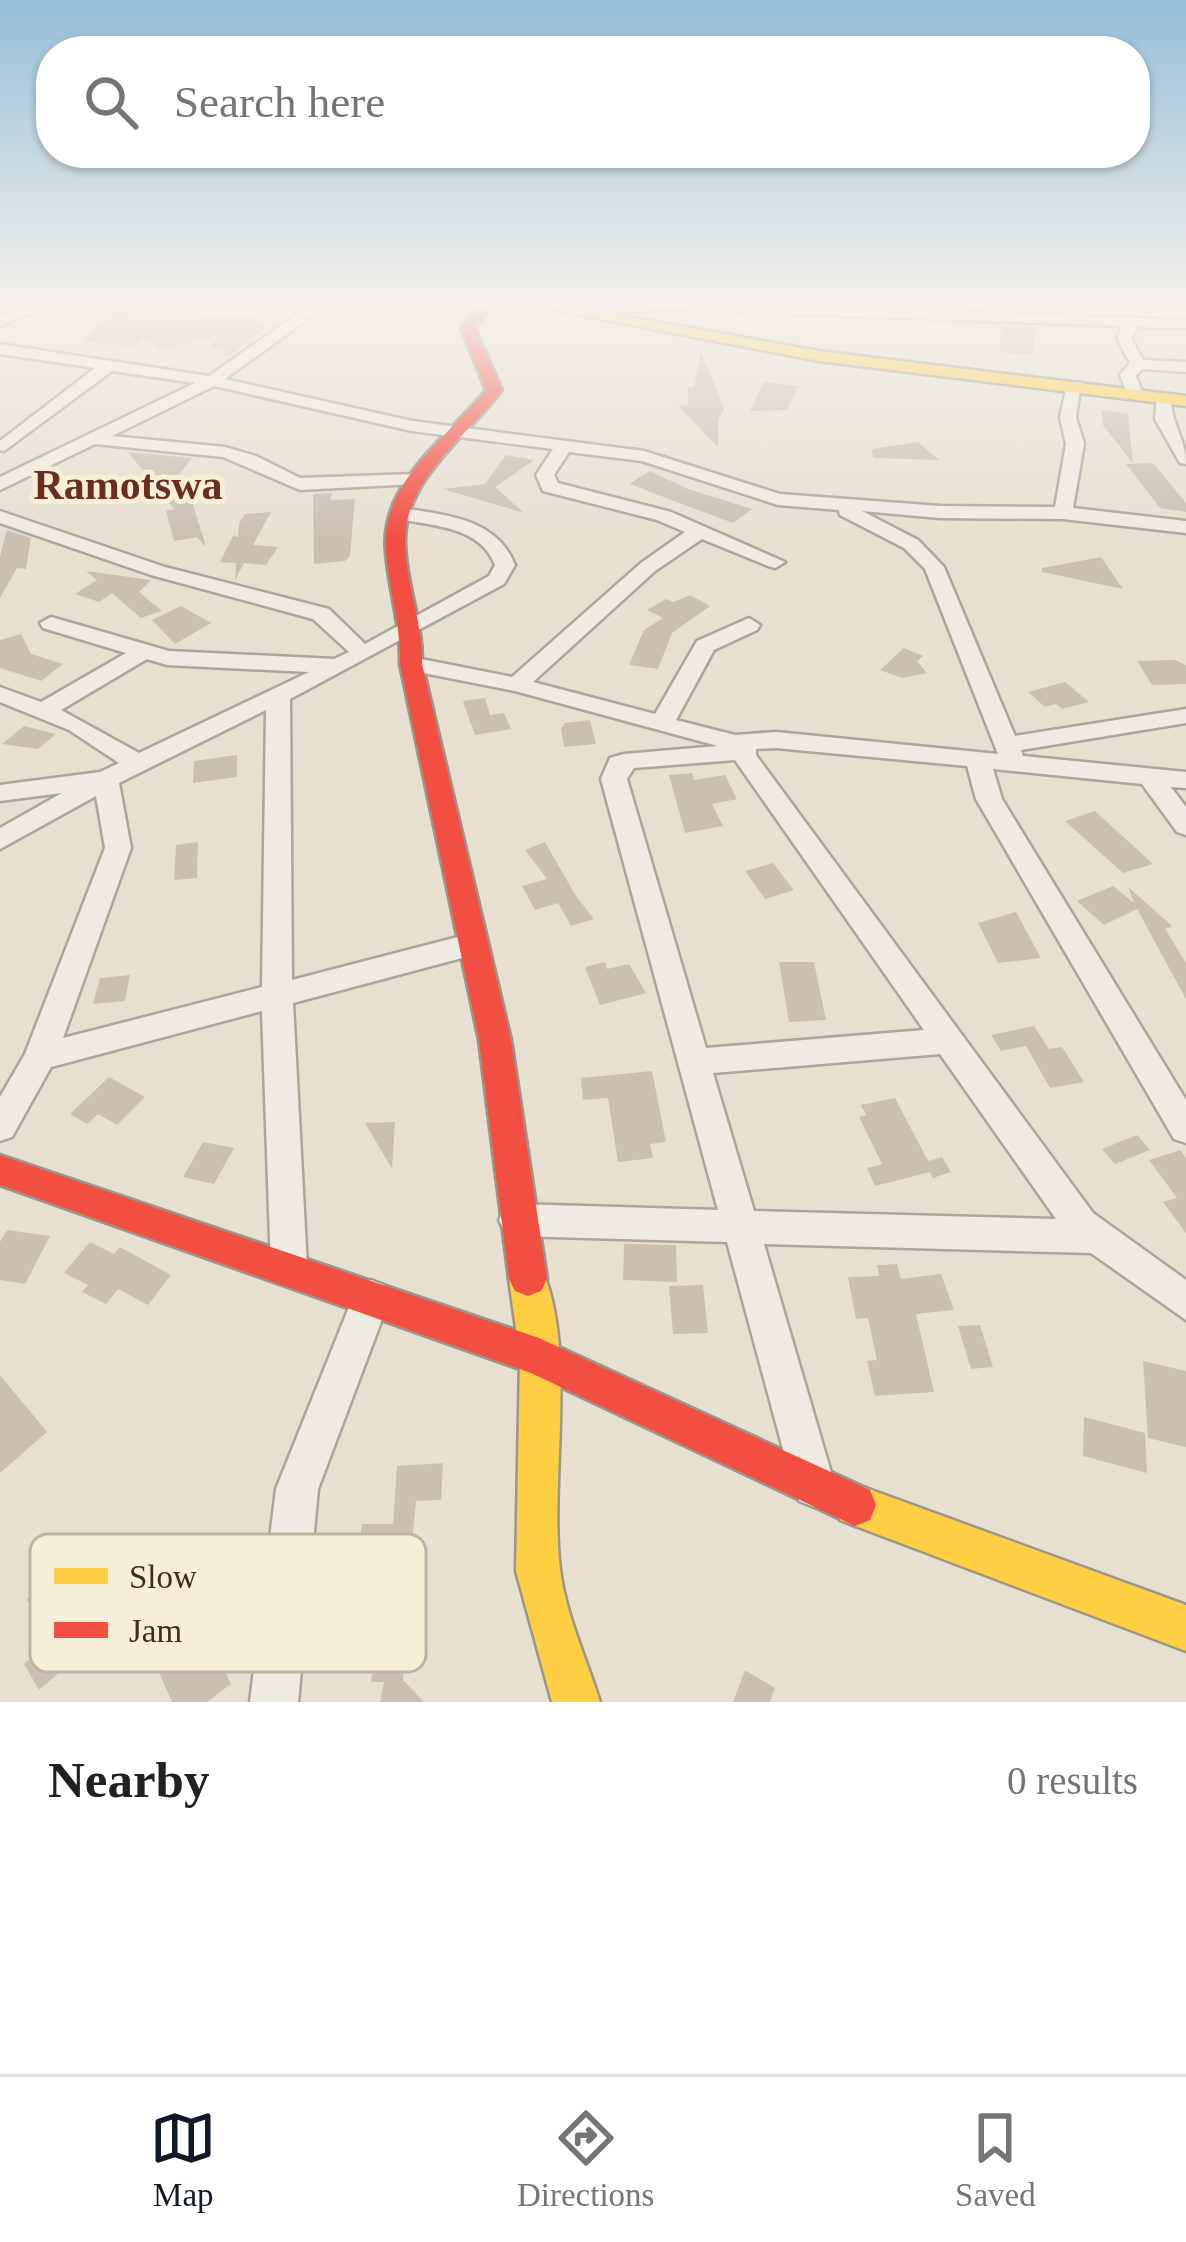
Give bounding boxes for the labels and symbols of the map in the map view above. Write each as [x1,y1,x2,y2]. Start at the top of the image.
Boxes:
district label: Ramotswa [34,462,222,508]
legend [30,1534,426,1672]
text: Slow [129,1559,197,1595]
text: Jam [129,1613,182,1649]

